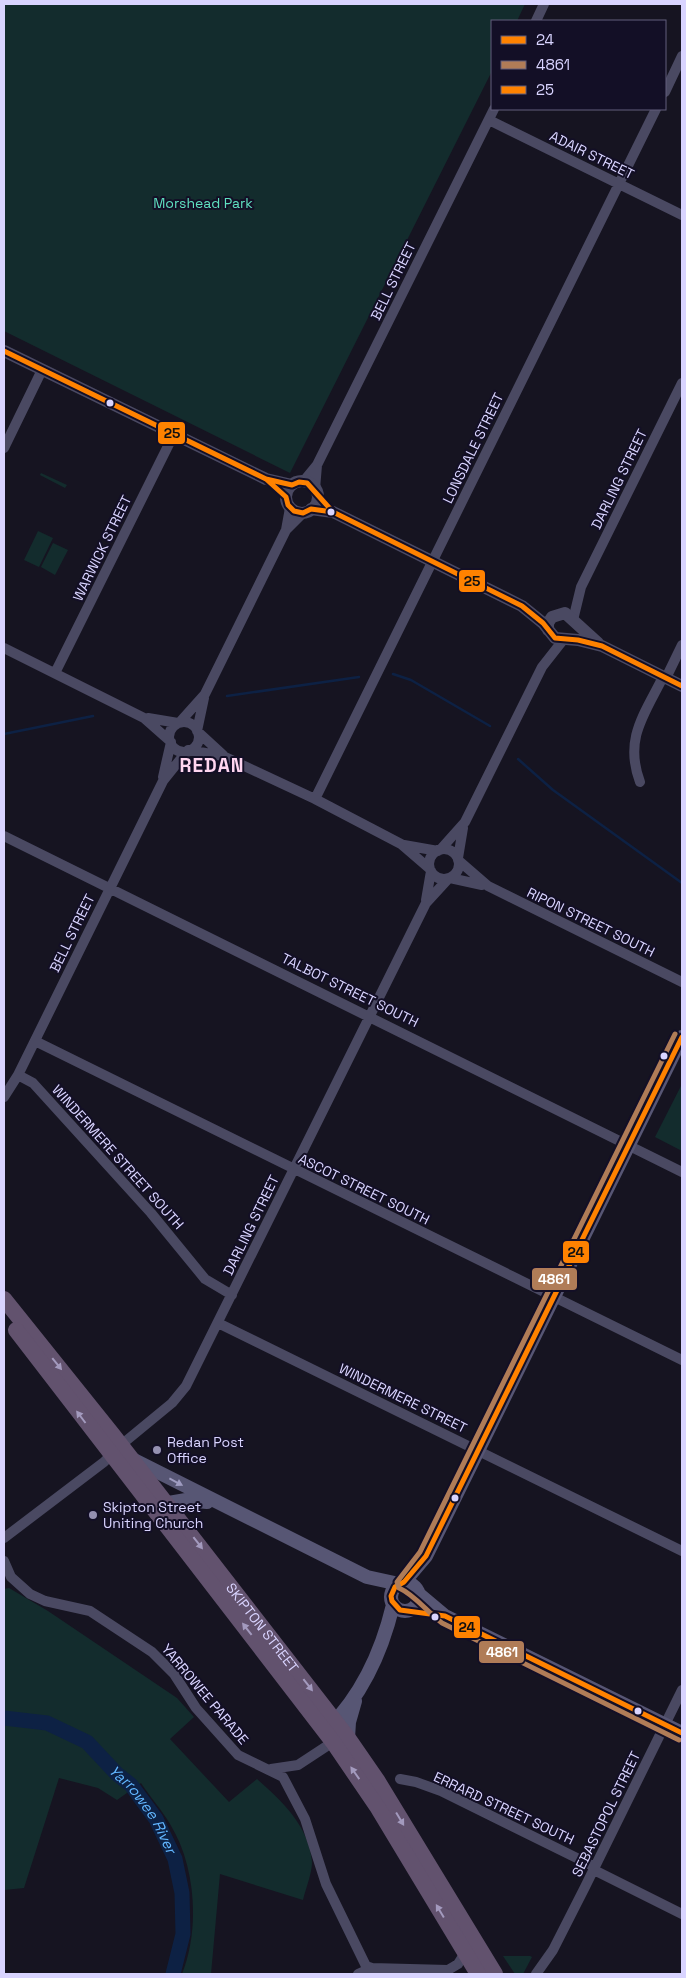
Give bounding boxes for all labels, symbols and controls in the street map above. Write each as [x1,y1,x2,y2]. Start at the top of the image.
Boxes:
legend [491,20,666,110]
text: 24 [536,30,554,49]
text: 4861 [536,55,570,74]
text: 25 [536,80,554,99]
street label: ADAIR STREET [547,127,637,183]
park label: Morshead Park [153,194,253,212]
street label: BELL STREET [366,239,420,323]
street label: LONSDALE STREET [438,390,508,506]
unlabelled marker [105,398,115,408]
line badge: 25 [157,421,186,445]
text: 25 [164,424,180,442]
street label: DARLING STREET [587,426,651,532]
street label: WARWICK STREET [69,492,135,604]
unlabelled marker [326,507,336,517]
line badge: 25 [458,569,486,593]
text: 25 [464,572,480,590]
district label: REDAN [180,753,244,778]
street label: RIPON STREET SOUTH [524,883,658,961]
street label: BELL STREET [45,891,99,975]
street label: TALBOT STREET SOUTH [278,949,422,1031]
unlabelled marker [659,1051,669,1061]
street label: WINDERMERE STREET SOUTH [48,1081,188,1233]
street label: ASCOT STREET SOUTH [295,1149,433,1229]
street label: DARLING STREET [219,1172,283,1278]
line badge: 24 [562,1240,590,1264]
text: 24 [568,1243,585,1261]
line badge: 4861 [531,1267,578,1291]
text: 4861 [538,1270,570,1288]
one-way arrow [51,1357,62,1370]
street label: WINDERMERE STREET [336,1359,470,1437]
one-way arrow [76,1411,87,1424]
place label: Redan Post Office [167,1433,244,1467]
marker: Redan Post Office [151,1444,163,1456]
one-way arrow [169,1478,183,1486]
unlabelled marker [450,1493,460,1503]
place label: Skipton Street Uniting Church [103,1498,203,1532]
marker: Skipton Street Uniting Church [87,1509,99,1521]
one-way arrow [192,1536,203,1549]
street label: SKIPTON STREET [222,1579,303,1676]
unlabelled marker [430,1612,440,1622]
line badge: 24 [453,1615,481,1639]
text: 24 [459,1618,476,1636]
one-way arrow [241,1623,252,1636]
street label: YARROWEE PARADE [158,1640,252,1748]
line badge: 4861 [478,1640,525,1664]
text: 4861 [486,1643,518,1661]
one-way arrow [302,1678,313,1691]
unlabelled marker [633,1706,643,1716]
street label: SEBASTOPOL STREET [568,1748,644,1880]
water label: Yarrowee River [105,1761,182,1858]
one-way arrow [350,1766,360,1779]
street label: ERRARD STREET SOUTH [431,1767,577,1849]
one-way arrow [396,1812,405,1825]
one-way arrow [435,1904,444,1917]

